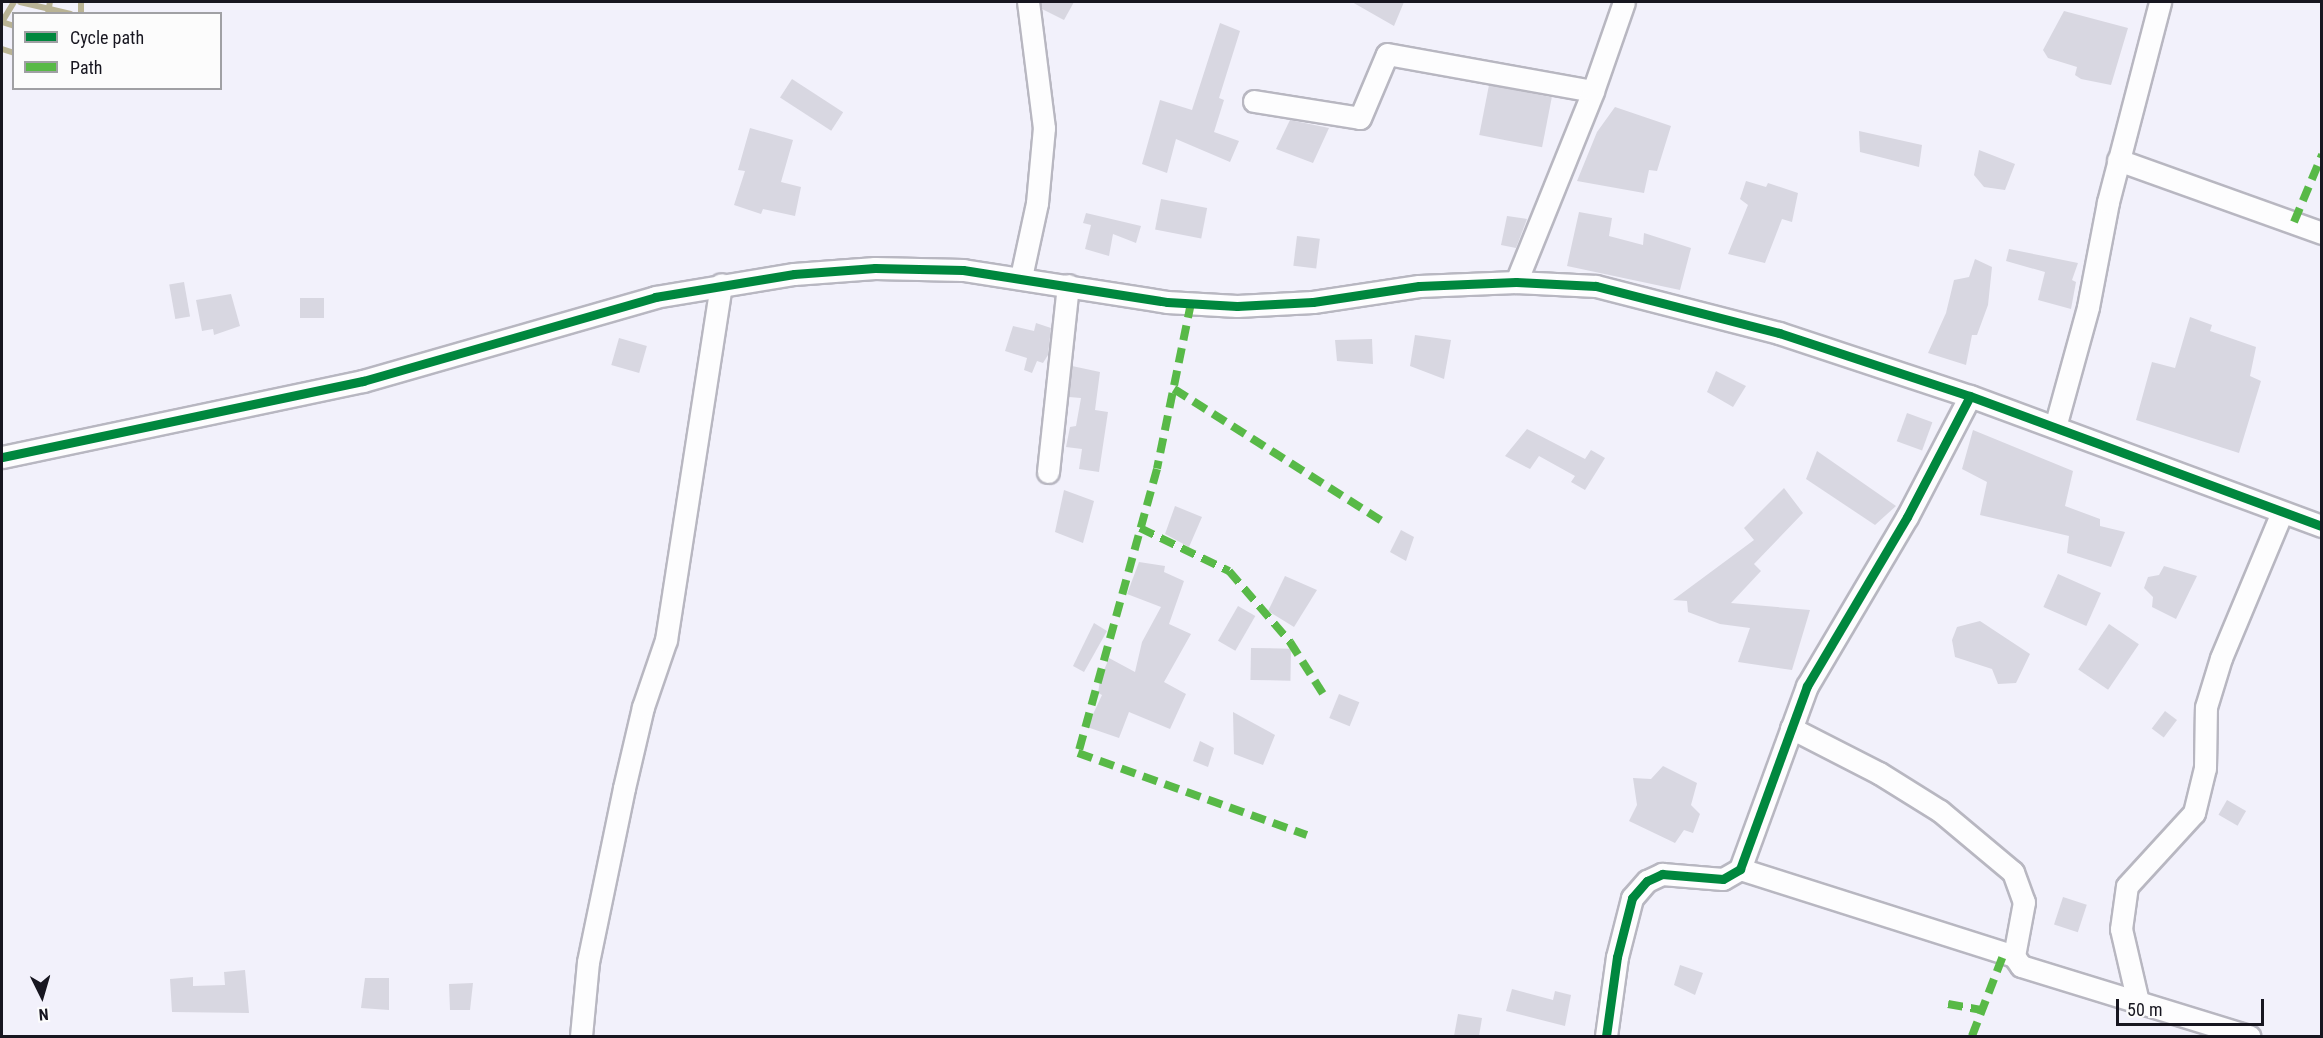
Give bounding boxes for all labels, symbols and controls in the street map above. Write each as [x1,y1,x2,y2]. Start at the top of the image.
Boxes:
legend [12,12,222,90]
text: Cycle path [70,27,144,48]
text: Path [70,57,103,78]
north arrow [12,966,72,1026]
scale bar [2119,987,2268,1025]
text: 50 m [2127,999,2162,1020]
text: N [38,1005,49,1024]

